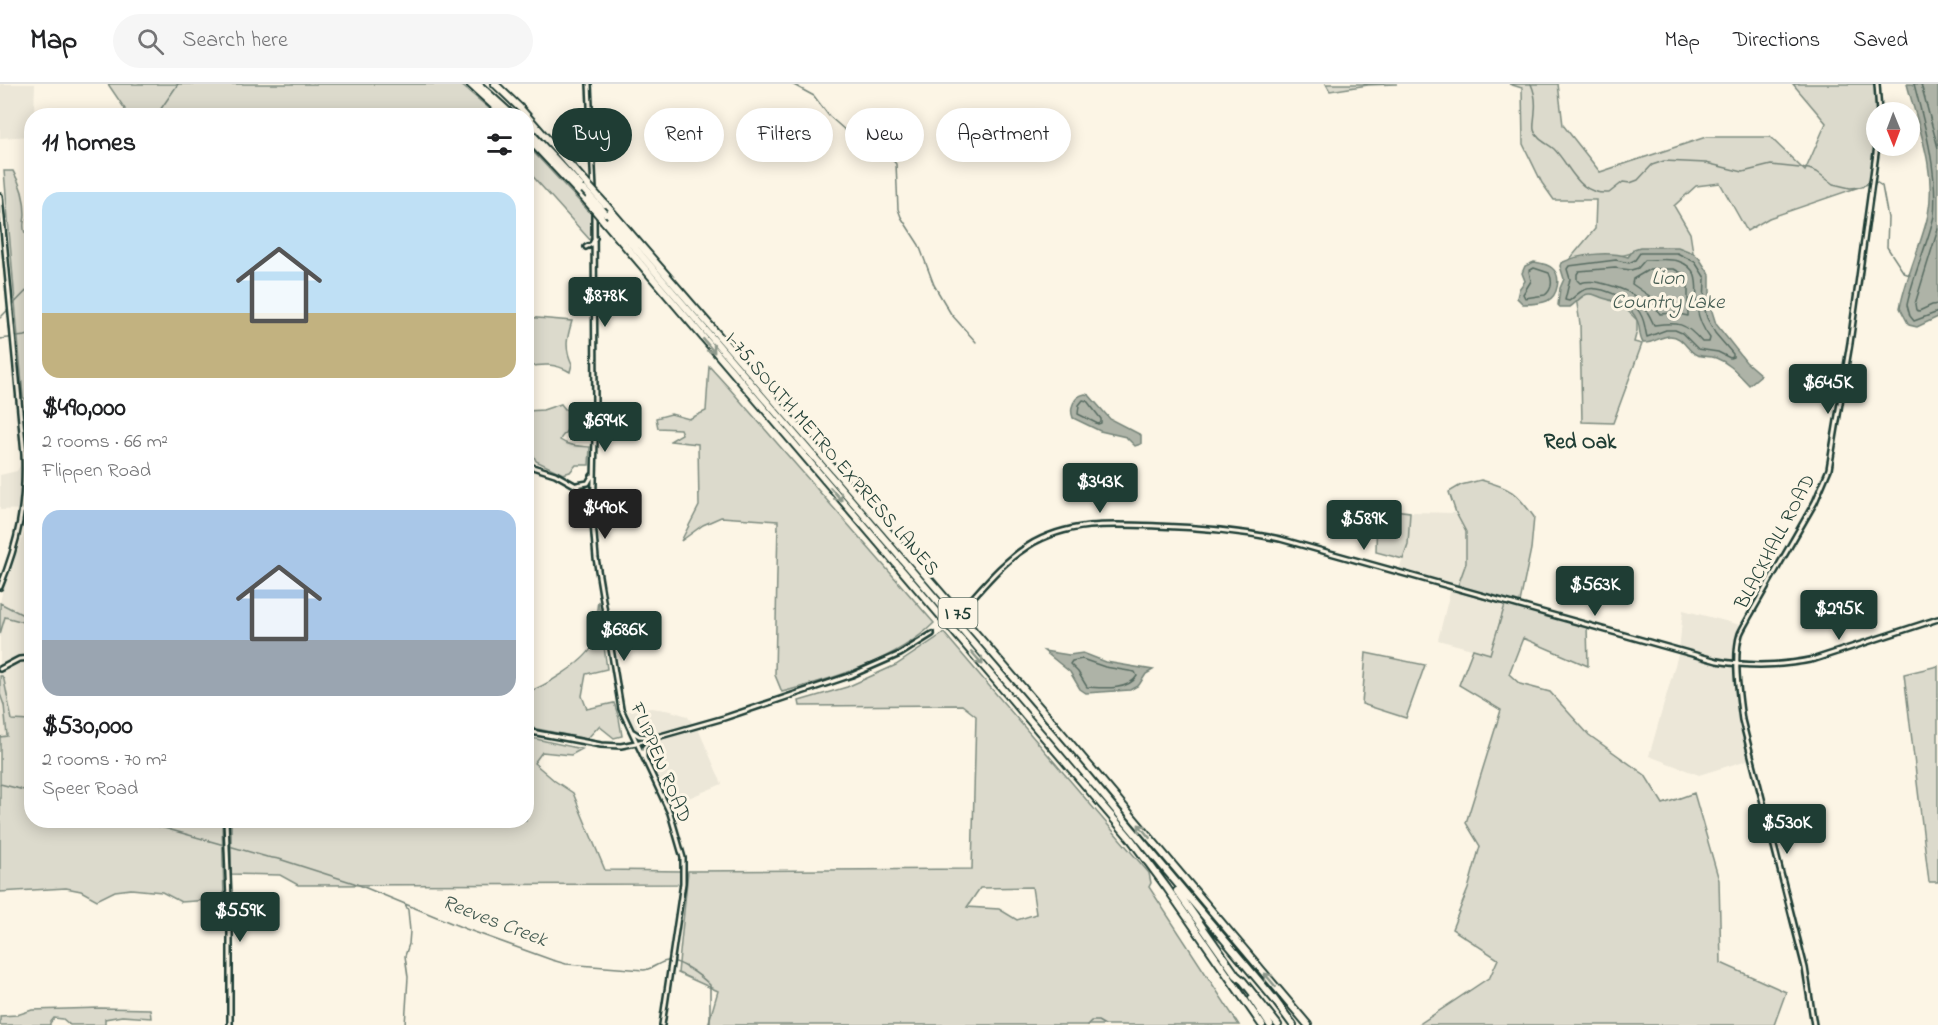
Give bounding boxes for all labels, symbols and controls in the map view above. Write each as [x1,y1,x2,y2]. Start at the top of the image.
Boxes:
search box [113,14,533,68]
text: Map [30,21,77,62]
icon: search [134,25,167,58]
text: Search here [182,25,288,57]
text: Map [1664,26,1700,56]
text: Directions [1733,26,1820,56]
text: Saved [1853,26,1908,56]
north arrow [1866,102,1920,156]
map controls [1866,102,1920,156]
chip: Buy [552,108,632,162]
chip: Rent [644,108,724,162]
chip: Filters [736,108,833,162]
chip: New [845,108,924,162]
chip: Apartment [936,108,1071,162]
text: 11 homes [42,125,136,163]
icon: filters [483,128,516,161]
icon: home [225,231,333,339]
water label: Lion Country Lake [1612,264,1726,318]
pin: $878K [563,277,647,328]
text: $878K [582,282,628,311]
street label: I-75 SOUTH METRO EXPRESS LANES [717,326,945,583]
one-way arrow [702,338,716,353]
pin: $645K [1786,364,1870,415]
text: $645K [1803,369,1853,398]
text: $490,000 [42,390,126,428]
pin: $694K [563,402,647,453]
text: $694K [583,407,627,436]
text: 2 rooms · 66 m² [42,428,168,457]
district label: Red Oak [1544,428,1617,458]
text: Flippen Road [42,457,151,486]
pin: $343K [1058,463,1142,514]
text: $343K [1077,468,1123,497]
street label: BLACKHALL ROAD [1728,470,1824,616]
one-way arrow [829,486,843,501]
pin: $490K [563,489,647,540]
text: $490K [583,494,627,523]
pin: $589K [1322,500,1406,551]
text: $589K [1341,505,1387,534]
icon: home [225,549,333,657]
pin: $563K [1553,566,1637,617]
text: $563K [1570,571,1620,600]
pin: $295K [1797,590,1881,641]
text: $295K [1814,595,1864,624]
road number: I 75 [938,598,978,628]
pin: $686K [582,611,666,662]
text: $686K [601,616,647,645]
one-way arrow [970,650,984,665]
street label: FLIPPEN ROAD [621,698,698,827]
text: $530,000 [42,708,133,746]
text: 2 rooms · 70 m² [42,746,167,775]
text: Speer Road [42,775,138,804]
pin: $530K [1745,804,1829,855]
text: $530K [1762,809,1812,838]
one-way arrow [1137,824,1151,839]
water label: Reeves Creek [437,888,552,956]
pin: $559K [198,892,282,943]
text: $559K [215,897,265,926]
one-way arrow [1263,973,1277,988]

